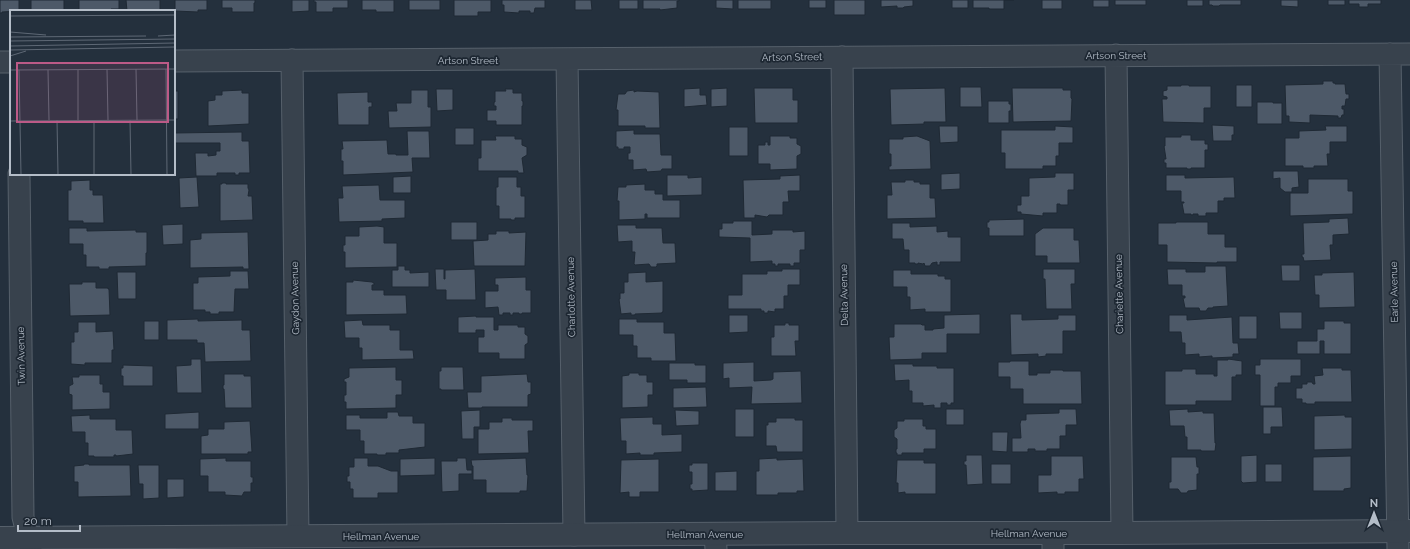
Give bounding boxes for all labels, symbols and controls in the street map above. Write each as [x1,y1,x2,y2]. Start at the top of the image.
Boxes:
inset map [10,10,175,175]
street label: Artson Street [1086,50,1147,61]
street label: Artson Street [762,51,823,63]
street label: Artson Street [438,55,499,66]
street label: Chariette Avenue [1113,254,1125,334]
street label: Charlotte Avenue [565,257,577,337]
street label: Gaydon Avenue [289,261,301,335]
street label: Earle Avenue [1388,261,1400,323]
street label: Delta Avenue [838,264,850,326]
street label: Twin Avenue [15,326,27,385]
north arrow [1354,493,1394,533]
text: N [1370,497,1378,510]
scale bar [18,507,80,533]
text: 20 m [24,514,52,528]
street label: Hellman Avenue [991,528,1067,539]
street label: Hellman Avenue [667,529,743,540]
street label: Hellman Avenue [343,531,419,542]

